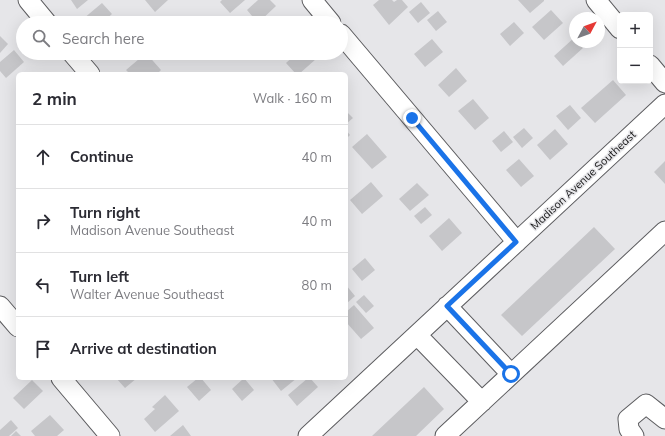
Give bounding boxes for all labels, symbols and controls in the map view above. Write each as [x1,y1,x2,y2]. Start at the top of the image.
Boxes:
north arrow [569,12,605,48]
map controls [617,12,653,84]
button: + [617,12,653,48]
search box [16,16,348,60]
icon: search [30,27,52,49]
text: Search here [62,29,144,48]
button: − [617,48,653,84]
text: 2 min [32,88,77,109]
text: Walk · 160 m [253,90,332,106]
route end [403,109,421,127]
street label: Madison Avenue Southeast [527,127,639,233]
icon: ahead [32,146,54,168]
text: Continue [70,147,133,166]
text: 40 m [302,149,332,165]
text: Turn right [70,203,140,222]
icon: right [32,210,54,232]
text: 40 m [302,213,332,229]
text: Madison Avenue Southeast [70,222,234,238]
text: Turn left [70,267,129,286]
icon: left [32,274,54,296]
text: 80 m [302,277,332,293]
text: Walter Avenue Southeast [70,286,224,302]
icon: arrive [32,338,54,360]
text: Arrive at destination [70,339,217,358]
route start [502,365,520,383]

